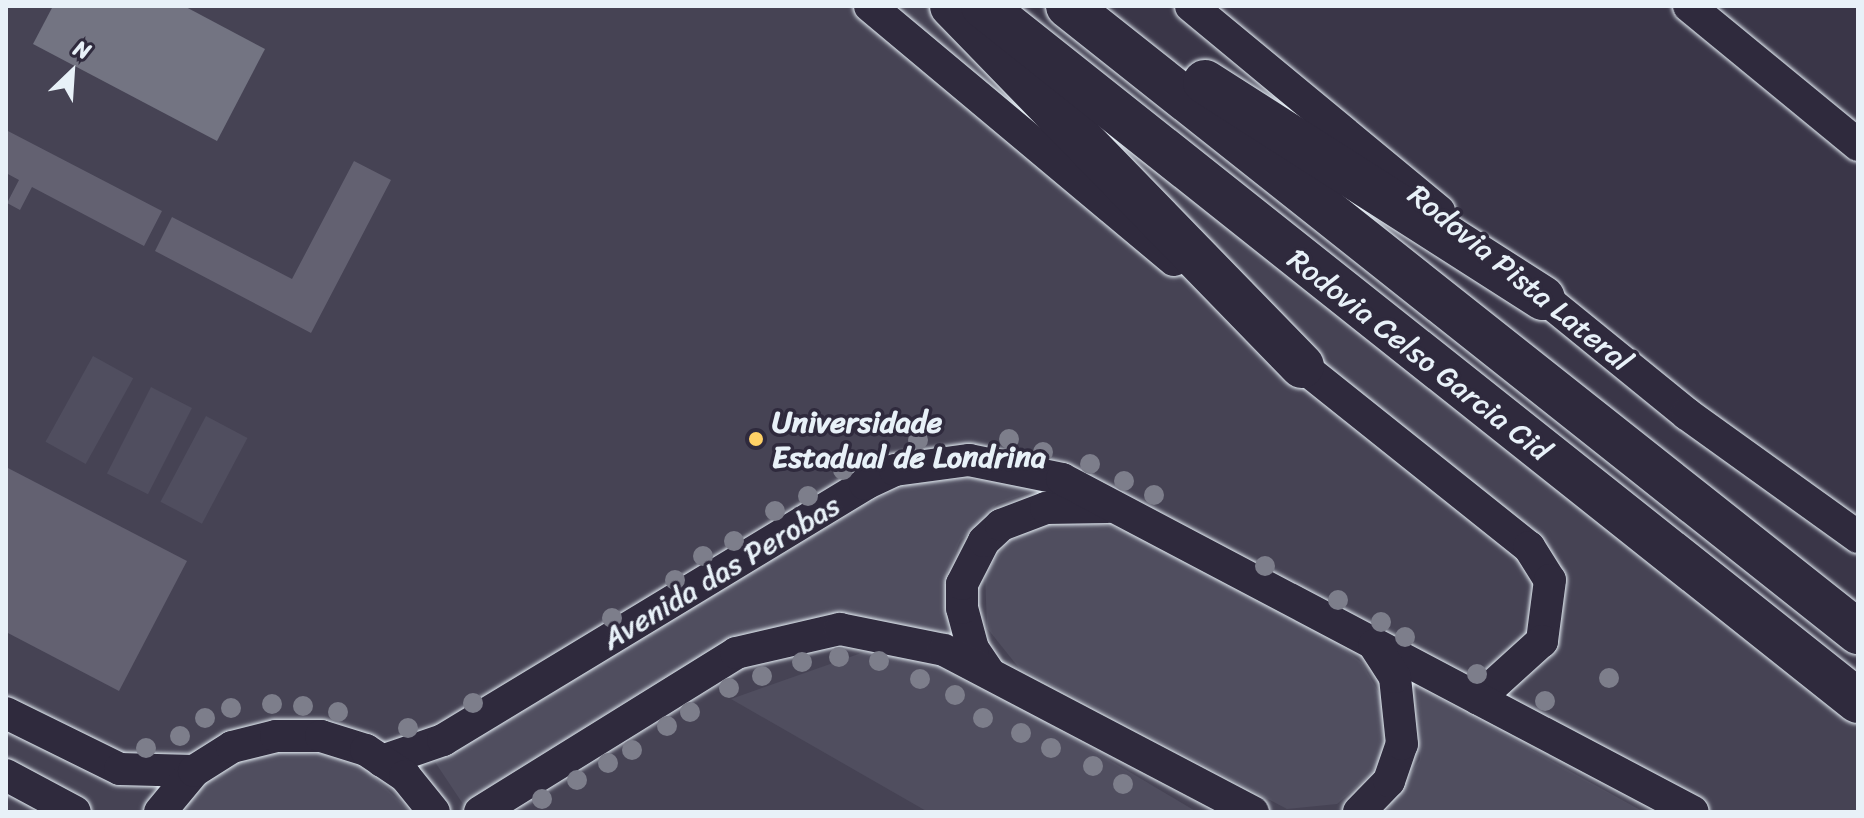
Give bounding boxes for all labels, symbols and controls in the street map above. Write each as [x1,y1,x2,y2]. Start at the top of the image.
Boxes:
text: N [67,29,98,71]
north arrow [32,32,112,112]
street label: Rodovia Pista Lateral [1400,176,1640,380]
street label: Rodovia Celso Garcia Cid [1280,241,1558,469]
place label: Universidade Estadual de Londrina [772,404,1046,474]
marker: Universidade Estadual de Londrina [747,430,765,448]
street label: Avenida das Perobas [596,487,846,657]

